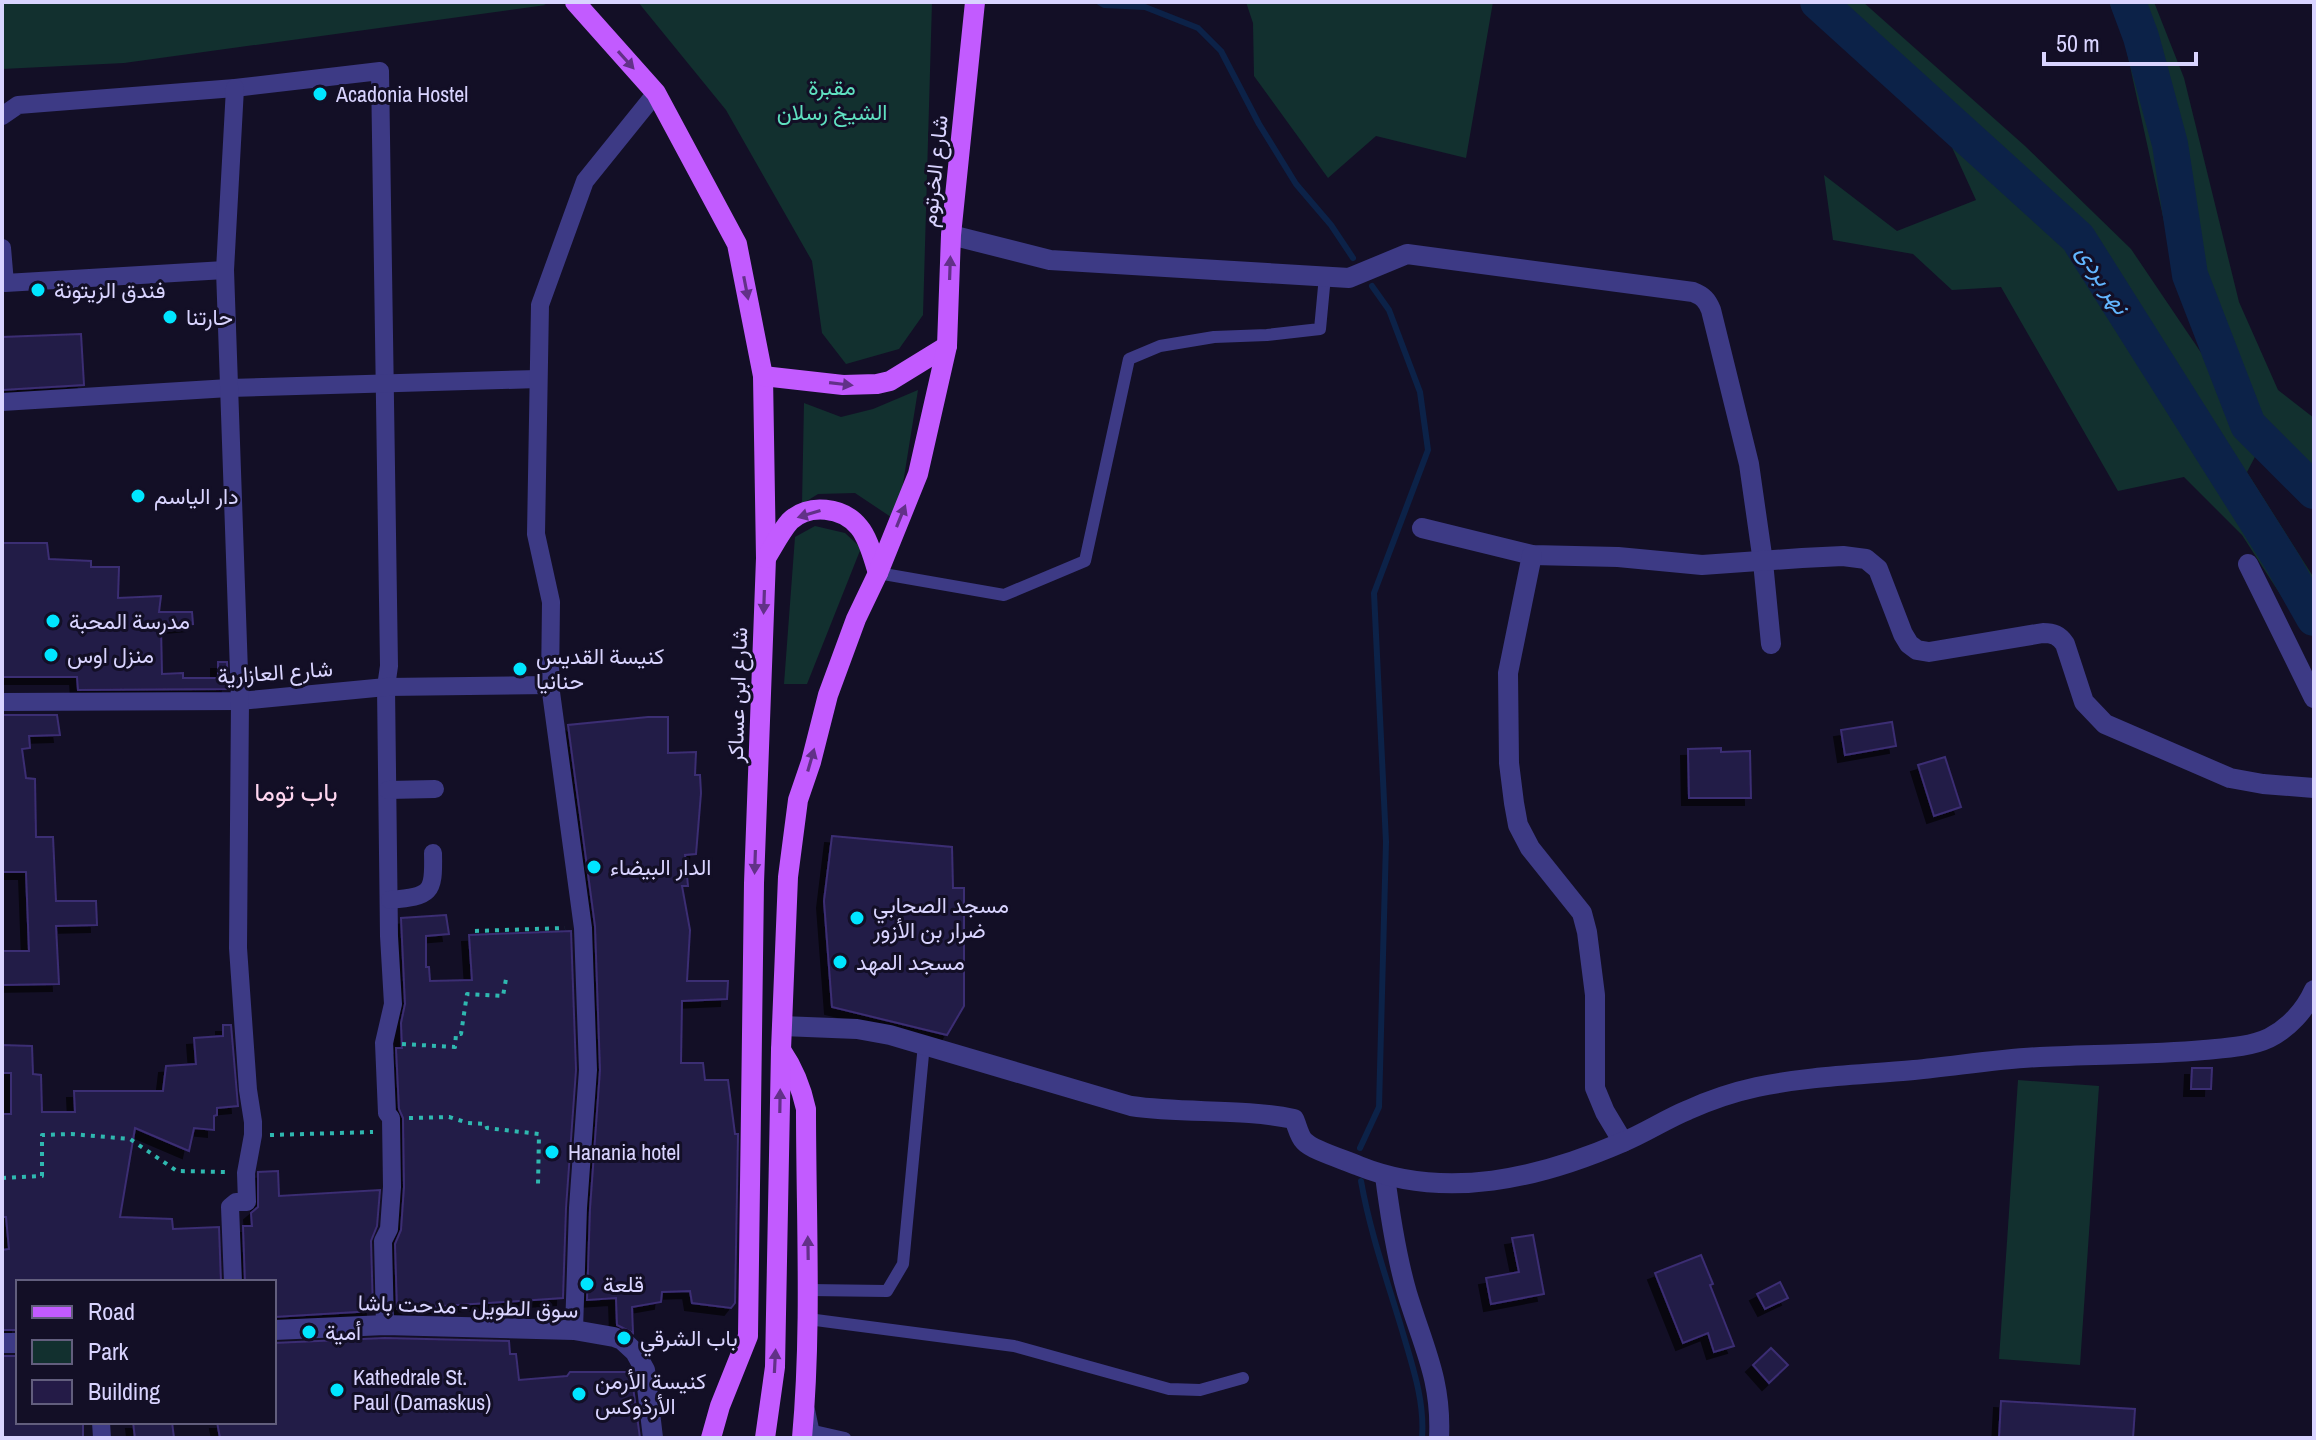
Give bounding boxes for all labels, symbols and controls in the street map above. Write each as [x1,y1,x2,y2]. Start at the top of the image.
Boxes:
scale bar [2044,16,2196,66]
text: 50 m [2056,27,2100,59]
one-way arrow [617,51,635,70]
park label: مقبرة الشيخ رسلان [777,72,887,127]
place label: Acadonia Hostel [335,79,468,109]
marker: Acadonia Hostel [311,85,329,103]
street label: شارع الخرتوم [913,114,955,228]
water label: نهر بردى [2070,238,2138,321]
one-way arrow [944,255,957,280]
place label: فندق الزيتونة [54,275,166,305]
one-way arrow [740,275,753,300]
marker: فندق الزيتونة [29,281,47,299]
place label: حارتنا [186,302,233,332]
marker: حارتنا [161,308,179,326]
one-way arrow [828,377,853,390]
place label: دار الياسم [154,481,239,511]
marker: دار الياسم [129,487,147,505]
one-way arrow [895,504,908,528]
one-way arrow [797,508,821,521]
one-way arrow [758,590,771,615]
place label: مدرسة المحبة [69,606,190,636]
marker: مدرسة المحبة [44,612,62,630]
street label: شارع ابن عساكر [720,627,754,764]
place label: منزل اوس [67,640,154,670]
place label: كنيسة القديس حنانيا [536,641,665,696]
marker: منزل اوس [42,646,60,664]
street label: شارع العازارية [216,653,334,691]
marker: كنيسة القديس حنانيا [511,660,529,678]
one-way arrow [805,747,818,771]
district label: باب توما [254,774,338,809]
one-way arrow [749,850,762,875]
place label: الدار البيضاء [610,852,711,882]
marker: الدار البيضاء [585,858,603,876]
place label: مسجد الصحابي ضرار بن الأزور [872,890,1009,945]
marker: مسجد الصحابي ضرار بن الأزور [848,909,866,927]
place label: مسجد المهد [856,947,965,977]
marker: مسجد المهد [831,953,849,971]
one-way arrow [774,1088,786,1113]
place label: Hanania hotel [568,1137,680,1167]
marker: Hanania hotel [543,1143,561,1161]
one-way arrow [801,1235,814,1260]
place label: قلعة [603,1269,644,1299]
marker: قلعة [578,1275,596,1293]
legend [16,1280,276,1424]
street label: سوق الطويل - مدحت باشا [357,1287,579,1325]
text: Road [88,1295,135,1327]
place label: أمية [325,1317,361,1347]
marker: أمية [300,1323,318,1341]
place label: باب الشرقي [640,1323,738,1357]
marker: باب الشرقي [615,1329,633,1347]
text: Park [88,1335,129,1367]
one-way arrow [769,1348,782,1373]
place label: Kathedrale St. Paul (Damaskus) [353,1362,491,1417]
place label: كنيسة الأرمن الأرذوكس [595,1366,706,1421]
text: Building [88,1375,160,1407]
marker: Kathedrale St. Paul (Damaskus) [328,1381,346,1399]
marker: كنيسة الأرمن الأرذوكس [570,1385,588,1403]

